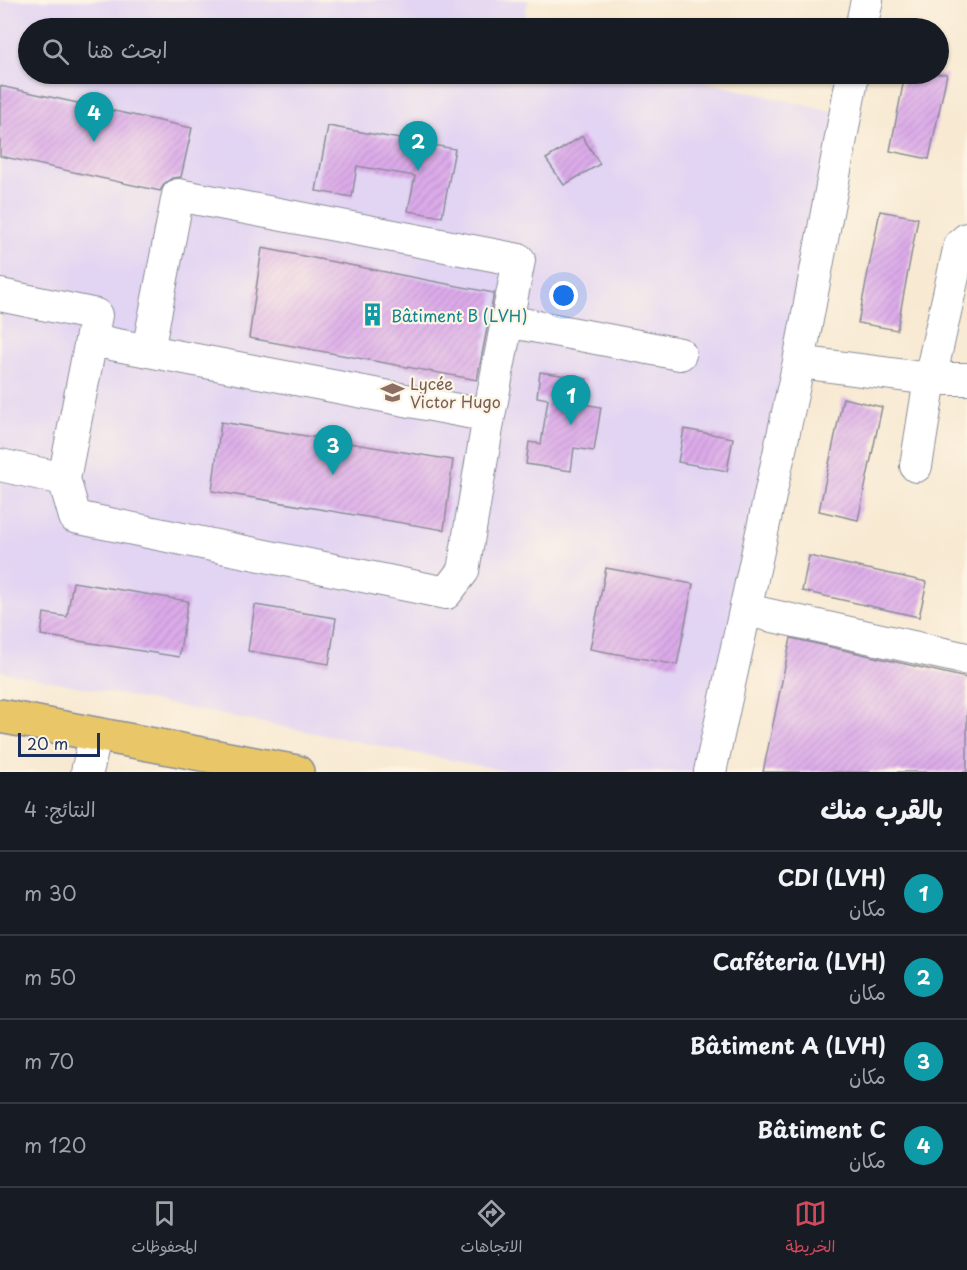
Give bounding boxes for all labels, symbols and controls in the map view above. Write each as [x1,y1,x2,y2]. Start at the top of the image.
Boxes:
search box [18,18,949,84]
text: ابحث هنا [87,32,168,65]
icon: search [39,35,72,68]
pin: 4 [74,92,113,142]
pin: 2 [398,122,438,171]
your location [549,281,578,310]
building icon: Bâtiment B (LVH) [360,302,386,328]
place label: Bâtiment B (LVH) [391,303,527,327]
place label: Lycée Victor Hugo [410,371,501,413]
pin: 1 [552,376,590,425]
school or university icon: Lycée Victor Hugo [379,379,405,405]
pin: 3 [314,426,352,475]
scale bar [18,730,100,758]
text: 20 m [27,731,68,755]
text: بالقرب منك [821,789,943,828]
text: النتائج: 4 [24,794,96,824]
text: CDI (LVH) [778,860,886,893]
text: 30 m [24,878,77,908]
text: 1 [919,878,928,908]
text: مكان [849,893,886,923]
text: Caféteria (LVH) [713,944,886,977]
text: 50 m [24,962,76,992]
text: 2 [916,962,931,992]
text: مكان [849,977,886,1007]
text: Bâtiment A (LVH) [690,1028,886,1061]
text: 70 m [24,1046,74,1076]
text: 3 [917,1046,930,1076]
text: مكان [849,1061,886,1091]
text: Bâtiment C [757,1112,886,1145]
text: 120 m [24,1130,86,1160]
text: 4 [917,1130,930,1160]
text: مكان [849,1145,886,1175]
tab: المحفوظات [132,1197,197,1261]
tab: الاتجاهات [461,1197,522,1261]
tab: الخريطة [786,1197,835,1261]

